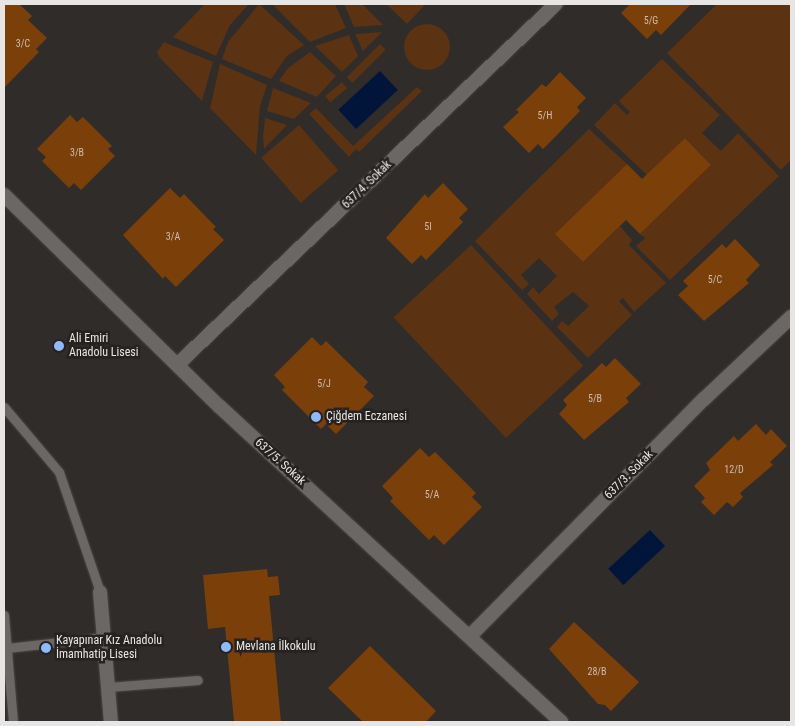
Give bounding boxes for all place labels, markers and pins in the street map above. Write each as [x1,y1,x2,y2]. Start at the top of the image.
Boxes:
place label: Ali Emiri Anadolu Lisesi [69,332,139,360]
marker: Ali Emiri Anadolu Lisesi [53,340,65,352]
place label: Çiğdem Eczanesi [326,410,407,424]
marker: Çiğdem Eczanesi [310,411,322,423]
place label: Kayapınar Kız Anadolu İmamhatip Lisesi [56,634,162,662]
place label: Mevlana İlkokulu [236,640,316,654]
marker: Mevlana İlkokulu [220,641,232,653]
marker: Kayapınar Kız Anadolu İmamhatip Lisesi [40,642,52,654]

